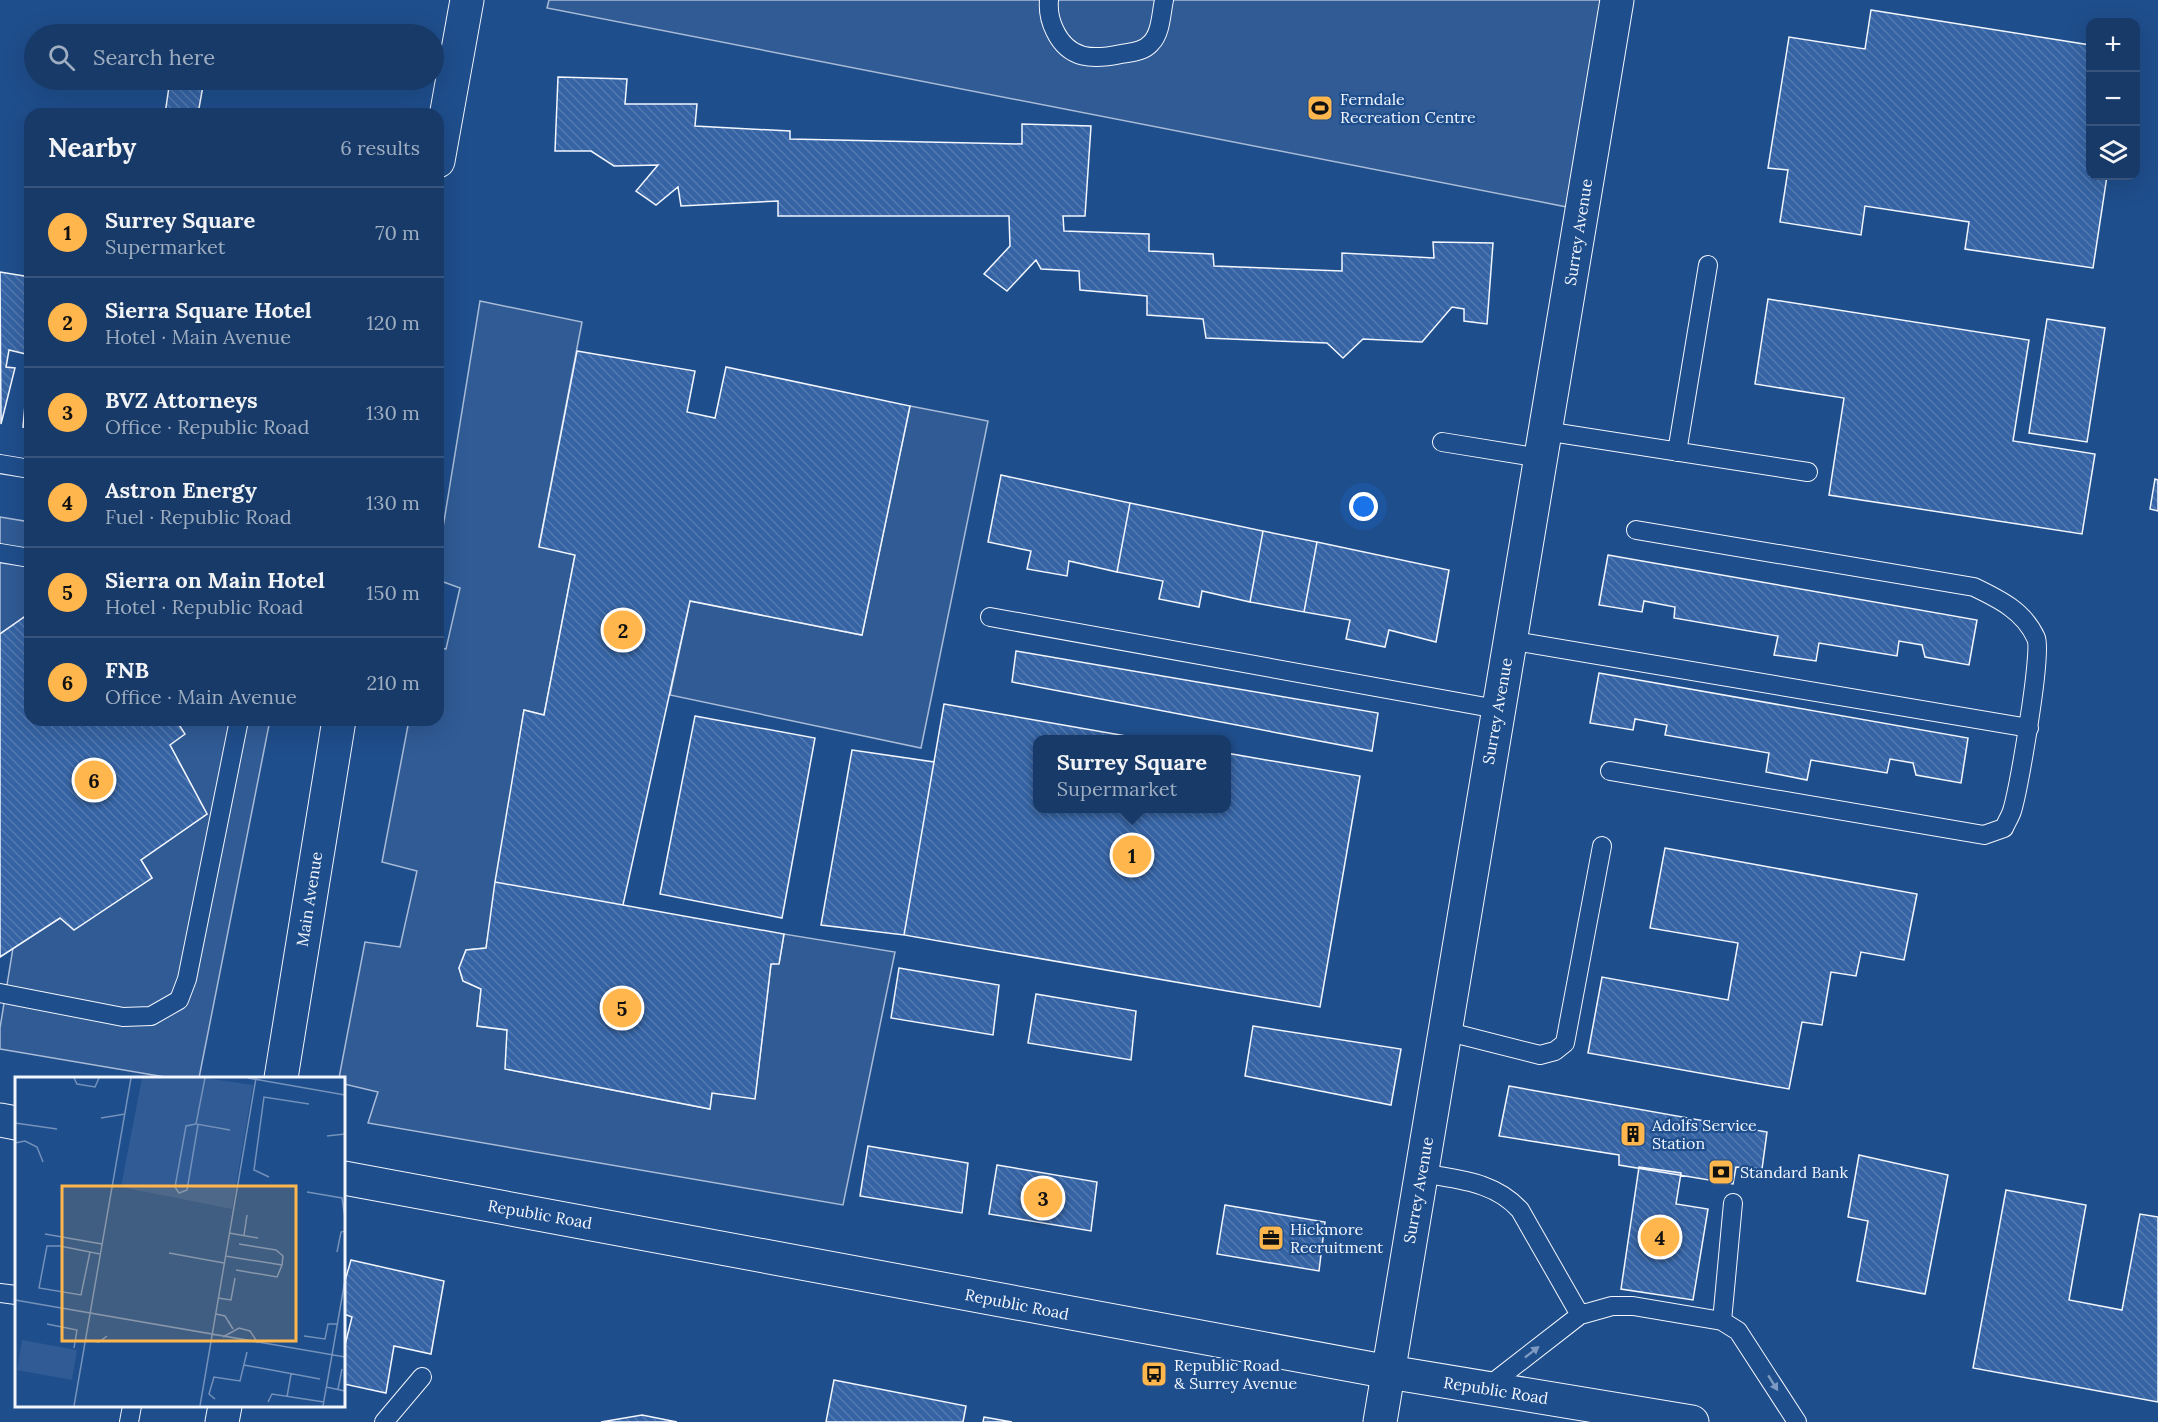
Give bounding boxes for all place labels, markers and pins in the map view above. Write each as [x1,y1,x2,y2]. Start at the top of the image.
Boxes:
place label: Ferndale Recreation Centre [1340,89,1476,127]
sports icon: Ferndale Recreation Centre [1305,93,1335,123]
pin: 2 [604,608,642,652]
pin: 6 [74,758,113,802]
pin: 1 [1112,832,1152,878]
pin: 5 [602,986,642,1030]
place label: Adolfs Service Station [1651,1115,1757,1153]
building icon: Adolfs Service Station [1618,1119,1648,1149]
bank icon: Standard Bank [1706,1157,1736,1187]
place label: Standard Bank [1740,1162,1849,1182]
pin: 3 [1024,1176,1062,1220]
pin: 4 [1640,1214,1680,1260]
place label: Hickmore Recruitment [1290,1219,1384,1257]
office icon: Hickmore Recruitment [1256,1223,1286,1253]
place label: Republic Road & Surrey Avenue [1174,1355,1297,1393]
bus stop icon: Republic Road & Surrey Avenue [1139,1359,1169,1389]

